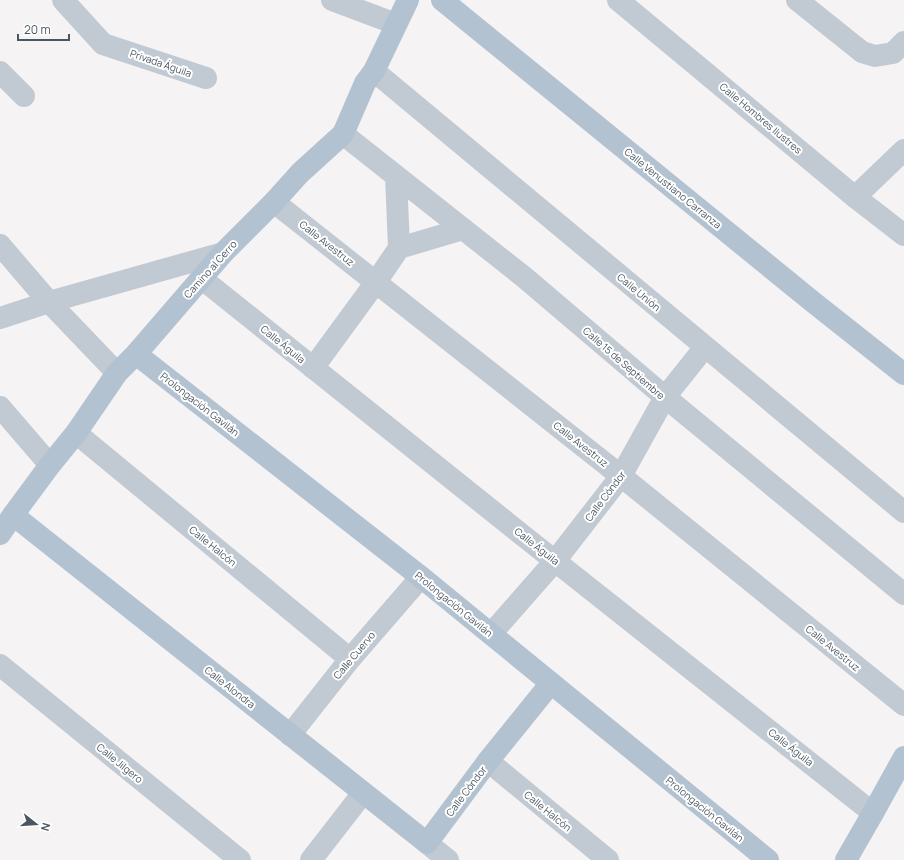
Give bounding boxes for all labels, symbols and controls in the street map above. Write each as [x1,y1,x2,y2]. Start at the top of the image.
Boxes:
scale bar [18,16,69,42]
text: 20 m [24,21,51,38]
street label: Privada Águila [128,46,194,80]
street label: Calle Hombres Ilustres [717,79,805,157]
street label: Calle Venustiano Carranza [622,144,724,232]
street label: Calle Avestruz [297,217,357,269]
street label: Camino al Cerro [180,237,240,301]
street label: Calle Unión [614,270,664,314]
street label: Calle Águila [258,322,308,366]
street label: Calle 15 de Septiembre [580,324,668,403]
street label: Prolongación Gavilán [158,369,242,439]
street label: Calle Avestruz [551,418,611,470]
street label: Calle Cóndor [581,468,629,524]
street label: Calle Halcón [186,523,240,569]
street label: Calle Águila [512,524,562,568]
street label: Prolongación Gavilán [412,568,496,640]
street label: Calle Avestruz [803,622,863,674]
street label: Calle Cuervo [330,628,378,682]
street label: Calle Alondra [202,663,258,711]
street label: Calle Águila [766,725,816,769]
street label: Calle Jilgero [94,740,146,786]
street label: Calle Cóndor [442,763,490,819]
street label: Prolongación Gavilán [663,773,747,845]
street label: Calle Halcón [521,788,575,834]
north arrow [16,804,56,844]
text: N [38,821,54,833]

